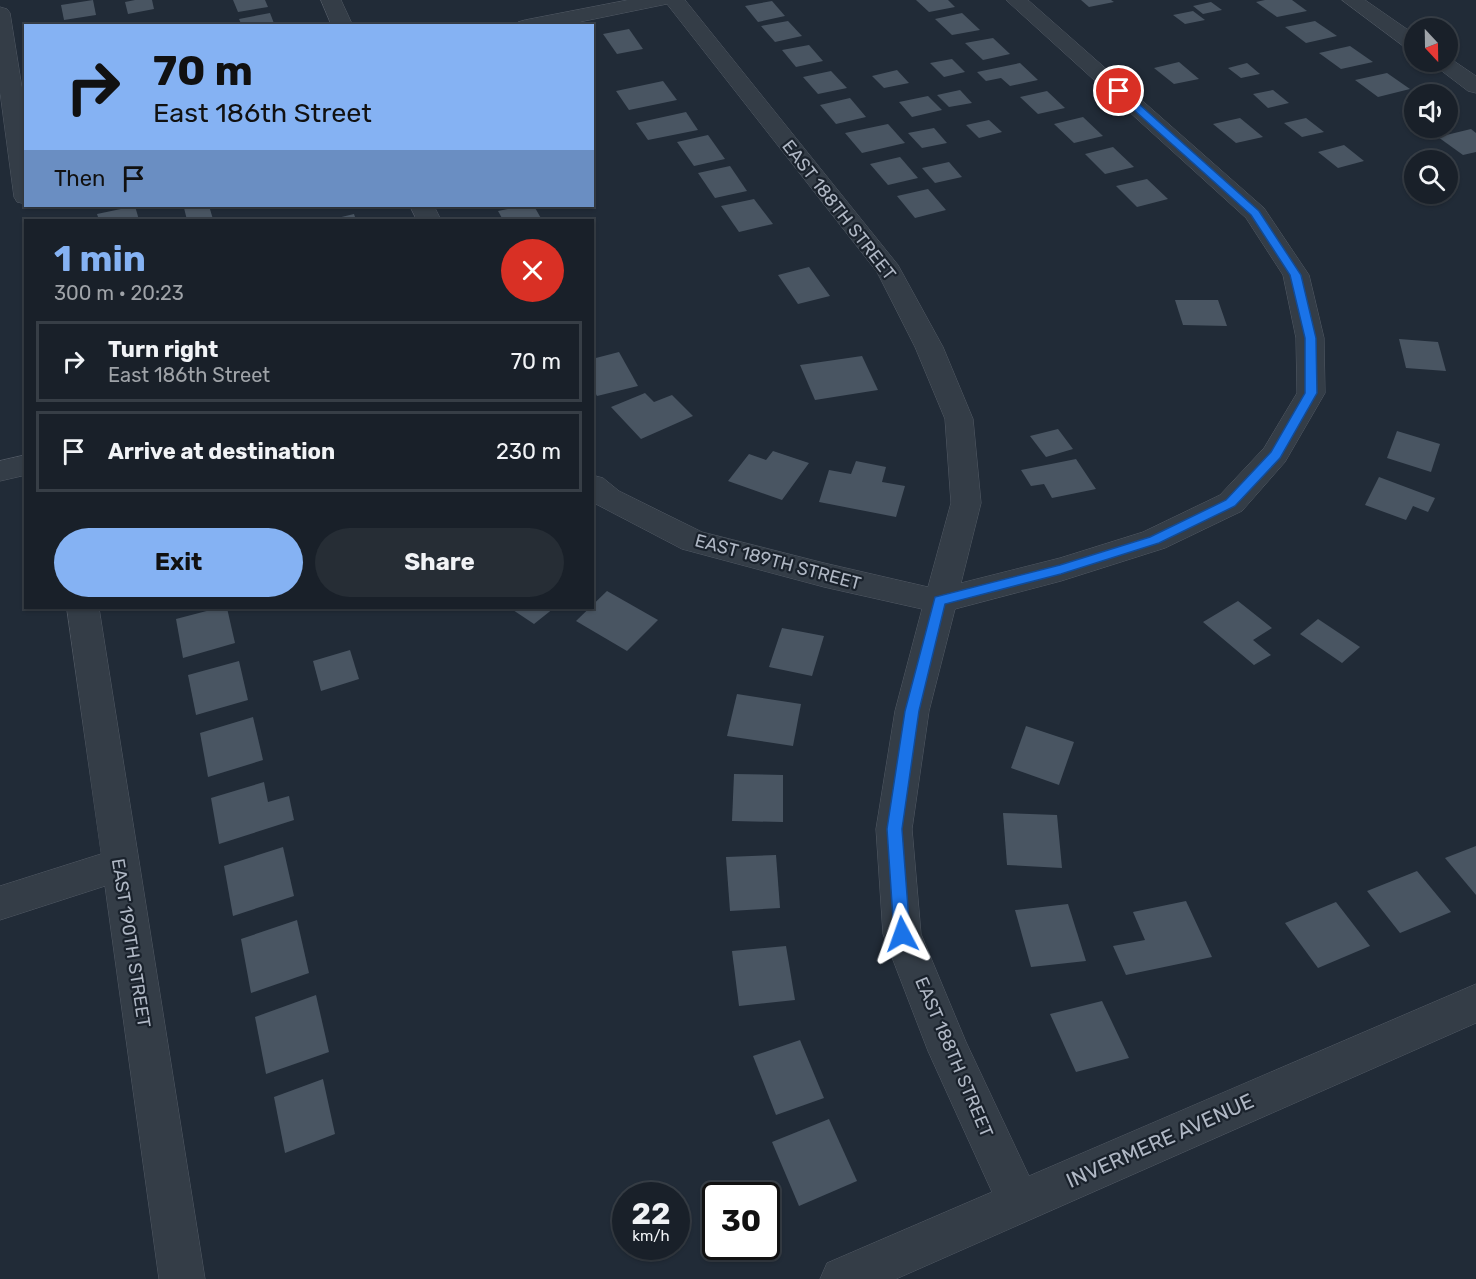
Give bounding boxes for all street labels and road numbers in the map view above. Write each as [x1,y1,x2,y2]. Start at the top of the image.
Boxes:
street label: EAST 188TH STREET [777,135,901,285]
street label: EAST 189TH STREET [692,529,864,595]
street label: EAST 190TH STREET [107,857,155,1029]
street label: EAST 188TH STREET [910,974,998,1140]
street label: INVERMERE AVENUE [1062,1088,1257,1193]

